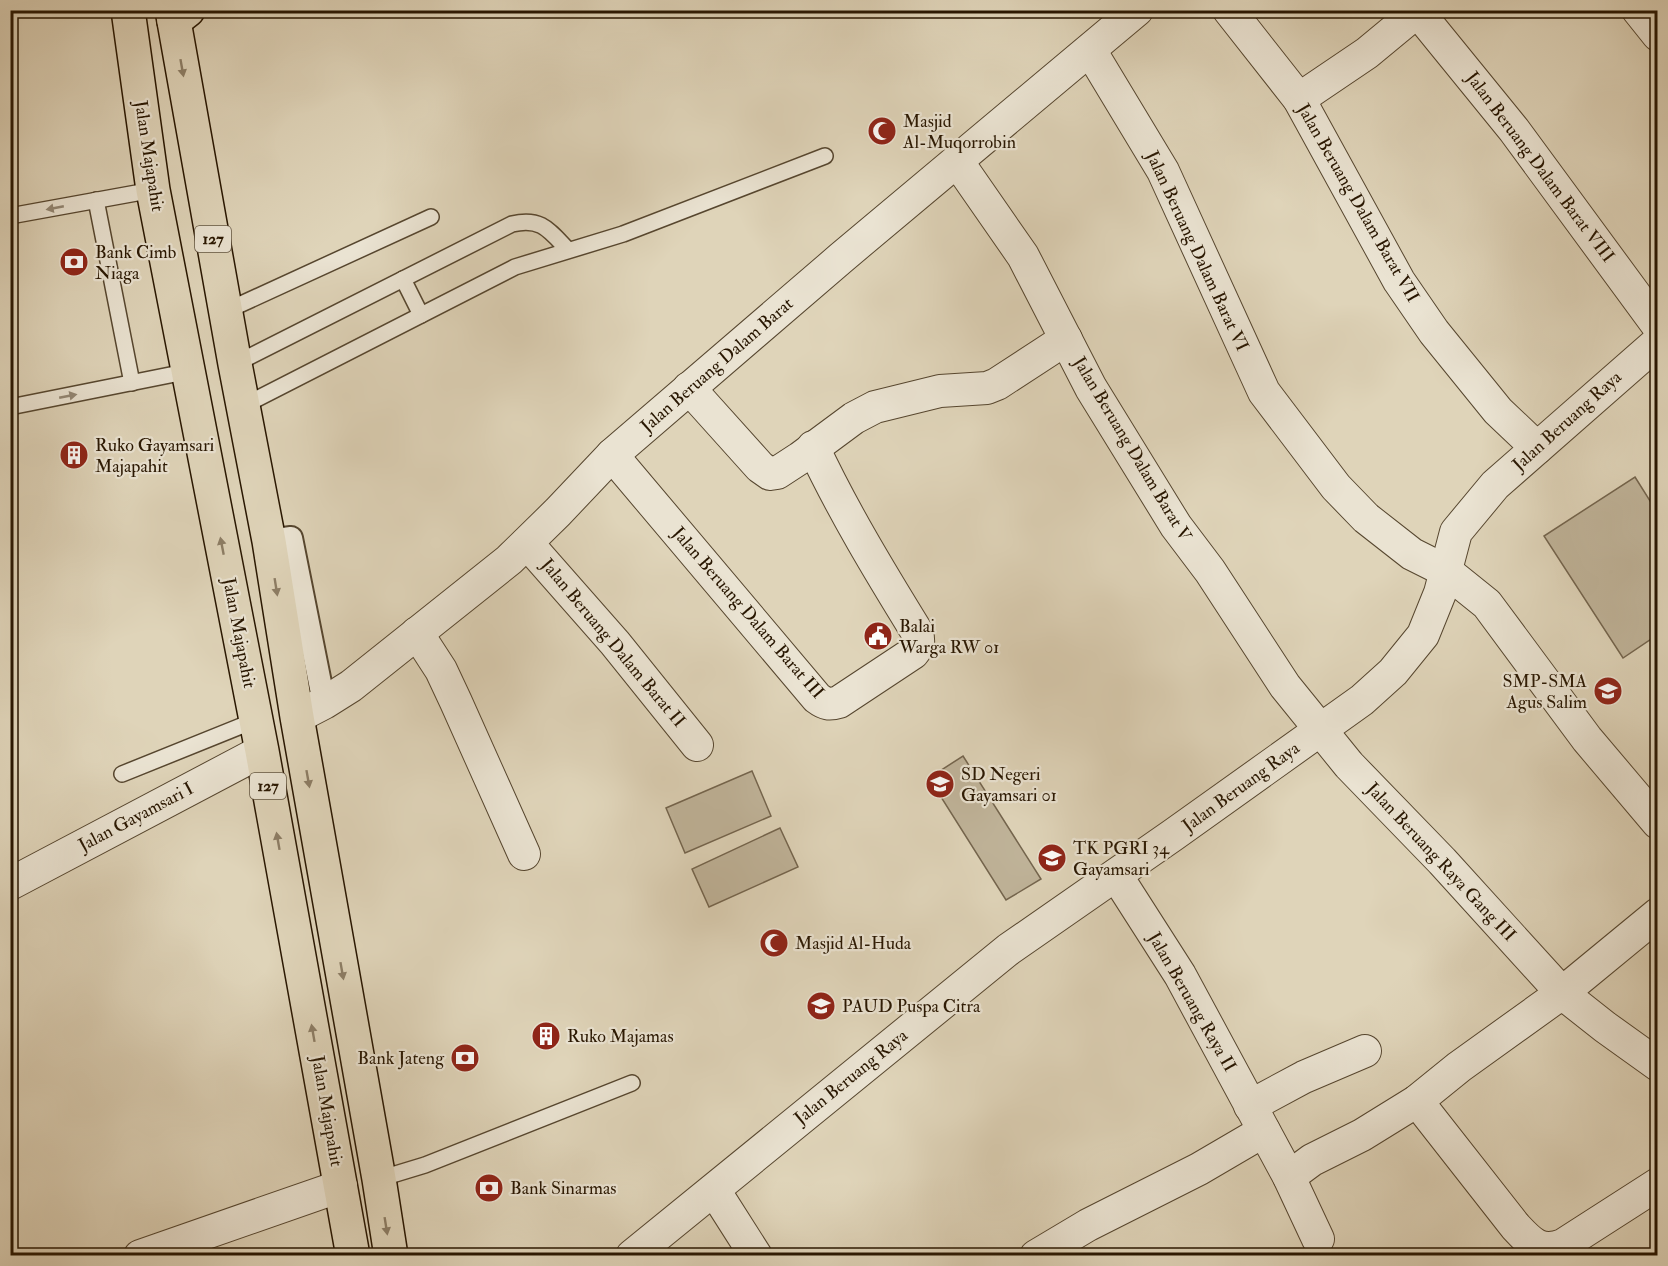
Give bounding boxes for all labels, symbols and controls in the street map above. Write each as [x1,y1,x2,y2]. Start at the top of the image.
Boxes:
one-way arrow [178,59,187,78]
street label: Jalan Beruang Dalam Barat VIII [1460,66,1619,267]
street label: Jalan Majapahit [129,98,169,213]
street label: Jalan Beruang Dalam Barat VII [1291,99,1424,307]
place label: Masjid Al-Muqorrobin [902,110,1016,154]
mosque icon: Masjid Al-Muqorrobin [866,115,898,147]
street label: Jalan Beruang Dalam Barat VI [1140,146,1254,355]
one-way arrow [45,204,64,213]
road number: 127 [195,226,231,252]
place label: Bank Cimb Niaga [95,241,177,285]
bank icon: Bank Cimb Niaga [58,246,90,278]
street label: Jalan Beruang Dalam Barat [635,292,798,438]
street label: Jalan Beruang Dalam Barat V [1067,352,1197,547]
street label: Jalan Beruang Raya [1507,365,1627,477]
one-way arrow [59,391,78,400]
place label: Ruko Gayamsari Majapahit [95,434,215,478]
building icon: Ruko Gayamsari Majapahit [58,439,90,471]
street label: Jalan Beruang Dalam Barat III [666,521,829,704]
one-way arrow [217,536,226,555]
street label: Jalan Beruang Dalam Barat II [535,553,690,732]
street label: Jalan Majapahit [217,575,261,690]
one-way arrow [272,578,281,597]
place label: Balai Warga RW 01 [898,615,1000,659]
public building icon: Balai Warga RW 01 [862,620,894,652]
place label: SMP-SMA Agus Salim [1503,670,1588,714]
school or university icon: SMP-SMA Agus Salim [1592,675,1624,707]
street label: Jalan Beruang Raya [1177,736,1305,838]
place label: SD Negeri Gayamsari 01 [961,763,1057,807]
school or university icon: SD Negeri Gayamsari 01 [924,768,956,800]
one-way arrow [304,770,313,789]
road number: 127 [250,773,286,799]
street label: Jalan Gayamsari I [74,777,198,857]
street label: Jalan Beruang Raya Gang III [1360,777,1521,946]
one-way arrow [273,831,282,850]
place label: TK PGRI 34 Gayamsari [1073,837,1170,881]
school or university icon: TK PGRI 34 Gayamsari [1036,842,1068,874]
mosque icon: Masjid Al-Huda [758,927,790,959]
street label: Jalan Beruang Raya II [1142,927,1241,1076]
place label: Masjid Al-Huda [795,932,912,955]
one-way arrow [338,962,347,981]
school or university icon: PAUD Puspa Citra [805,990,837,1022]
place label: PAUD Puspa Citra [842,995,981,1018]
building icon: Ruko Majamas [530,1020,562,1052]
one-way arrow [308,1023,317,1042]
street label: Jalan Beruang Raya [789,1024,913,1130]
place label: Ruko Majamas [567,1025,674,1048]
bank icon: Bank Jateng [449,1042,481,1074]
place label: Bank Jateng [357,1047,445,1070]
street label: Jalan Majapahit [306,1053,348,1168]
bank icon: Bank Sinarmas [473,1172,505,1204]
place label: Bank Sinarmas [510,1177,617,1200]
one-way arrow [382,1216,391,1235]

